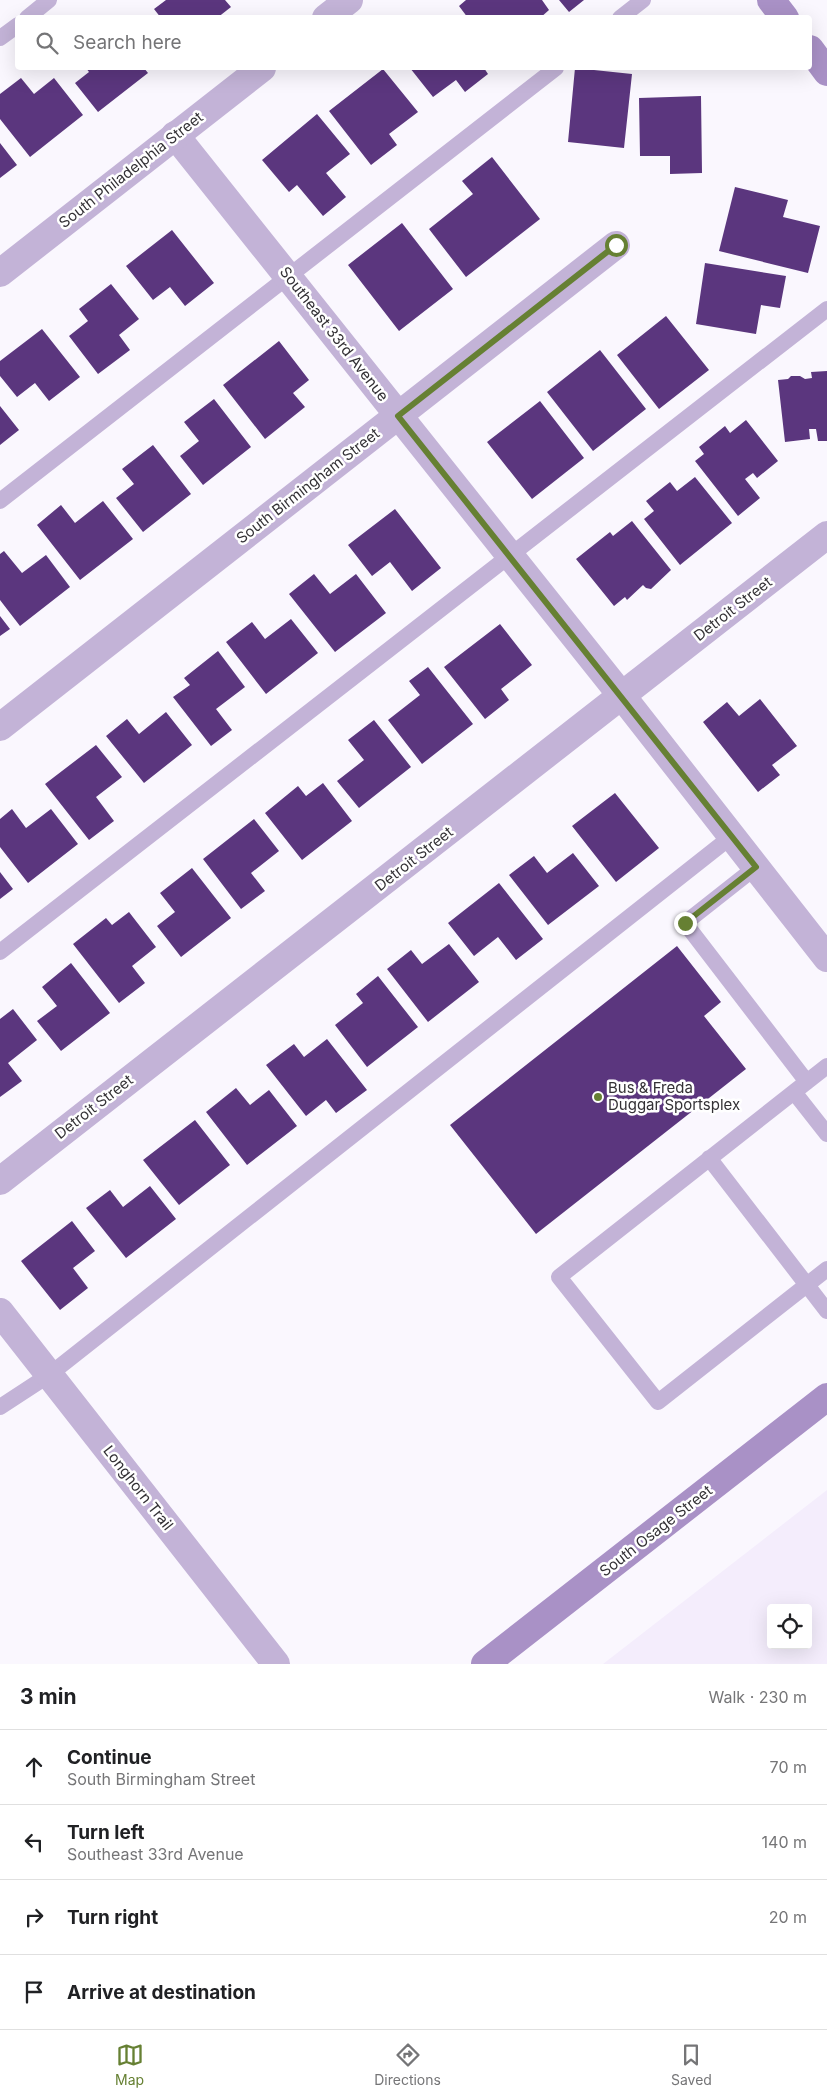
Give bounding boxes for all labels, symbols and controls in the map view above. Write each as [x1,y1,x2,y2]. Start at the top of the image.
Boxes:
search box [15,15,812,70]
icon: search [33,29,61,57]
text: Search here [73,31,182,54]
street label: South Philadelphia Street [55,107,207,232]
route start [605,234,628,257]
street label: Southeast 33rd Avenue [276,263,393,405]
street label: South Birmingham Street [232,424,383,547]
street label: Detroit Street [690,572,776,645]
street label: Detroit Street [371,822,457,895]
route end [674,912,697,935]
street label: Detroit Street [51,1070,137,1143]
place label: Bus & Freda Duggar Sportsplex [608,1078,740,1114]
marker: Bus & Freda Duggar Sportsplex [592,1091,604,1103]
street label: Longhorn Trail [99,1441,177,1534]
street label: South Osage Street [596,1481,716,1581]
map controls [767,1604,812,1649]
button: locate [767,1604,812,1649]
text: 3 min [20,1684,76,1709]
text: Walk · 230 m [709,1687,807,1707]
text: Continue [67,1746,152,1769]
icon: ahead [20,1753,48,1781]
text: 70 m [770,1757,807,1777]
text: South Birmingham Street [67,1769,255,1789]
text: Turn left [67,1821,145,1844]
icon: left [20,1828,48,1856]
text: 140 m [762,1832,807,1852]
text: Southeast 33rd Avenue [67,1844,244,1864]
icon: right [20,1903,48,1931]
text: Turn right [67,1906,158,1929]
text: 20 m [769,1907,807,1927]
icon: arrive [20,1978,48,2006]
text: Arrive at destination [67,1981,256,2004]
tab: Map [115,2041,144,2088]
tab: Directions [374,2041,441,2088]
tab: Saved [671,2041,712,2088]

